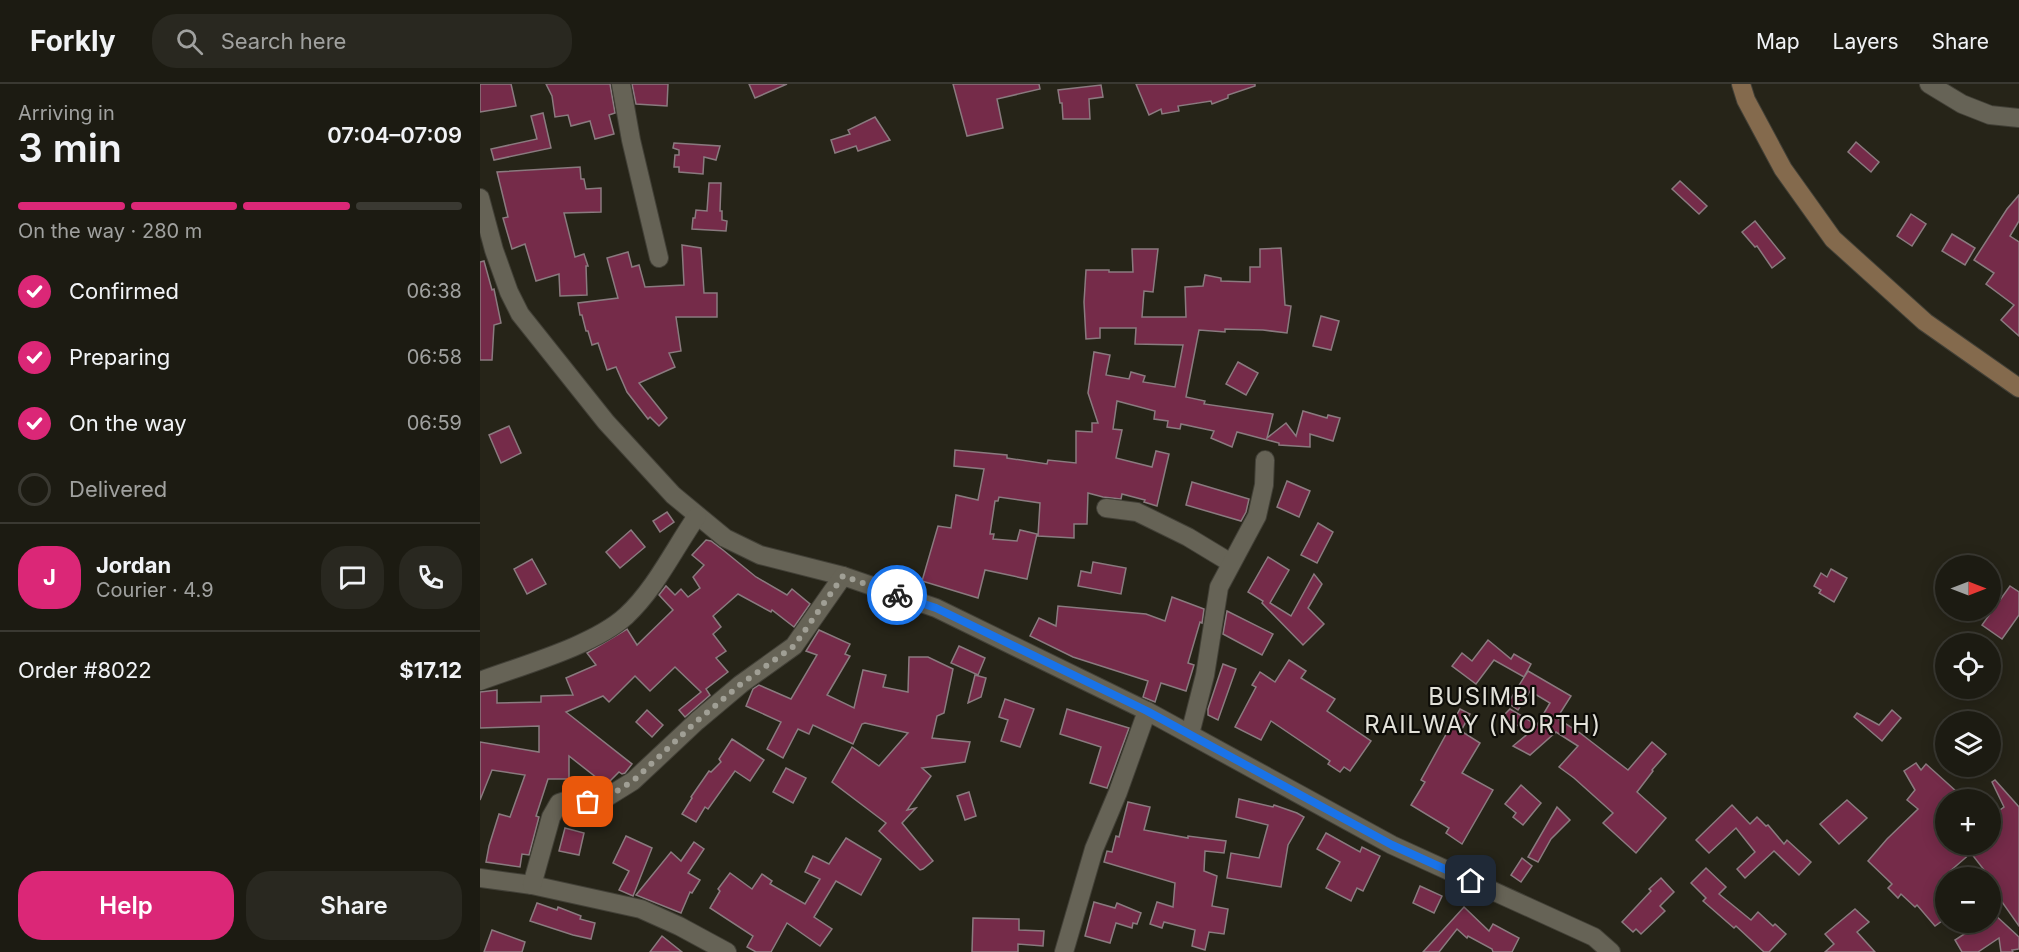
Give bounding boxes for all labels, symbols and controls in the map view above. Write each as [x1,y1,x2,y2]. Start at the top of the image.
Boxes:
search box [152,14,572,68]
text: Forkly [30,24,116,58]
icon: search [173,25,206,58]
text: Search here [221,28,346,54]
text: Map [1756,29,1800,54]
text: Layers [1833,29,1899,54]
text: Share [1932,29,1989,54]
text: Arriving in [18,101,115,125]
text: 07:04–07:09 [327,122,462,148]
text: 3 min [18,124,122,171]
text: On the way · 280 m [18,219,202,243]
icon: check [18,275,51,308]
text: Confirmed [69,278,179,304]
text: 06:38 [406,279,462,303]
icon: check [18,341,51,374]
text: Preparing [69,344,170,370]
text: 06:58 [407,345,462,369]
icon: check [18,407,51,440]
text: On the way [69,410,187,436]
text: 06:59 [407,411,462,435]
text: Delivered [69,476,167,502]
button: chat [321,546,384,609]
button: phone [399,546,462,609]
text: Jordan [96,552,171,578]
north arrow [1935,555,2001,621]
map controls [1935,555,2001,933]
text: J [43,564,56,590]
courier [867,565,927,625]
text: Courier · 4.9 [96,578,214,602]
icon: bike [881,579,914,612]
button: locate [1935,633,2001,699]
text: Order #8022 [18,657,152,683]
text: $17.12 [399,657,462,683]
district label: BUSIMBI RAILWAY (NORTH) [1364,682,1602,739]
button: layers [1935,711,2001,777]
pin [562,776,613,827]
icon: bag [571,785,604,818]
button: + [1935,789,2001,855]
pin [1445,855,1496,906]
icon: home [1454,864,1487,897]
button: − [1935,867,2001,933]
button: Help [18,871,234,940]
button: Share [246,871,462,940]

